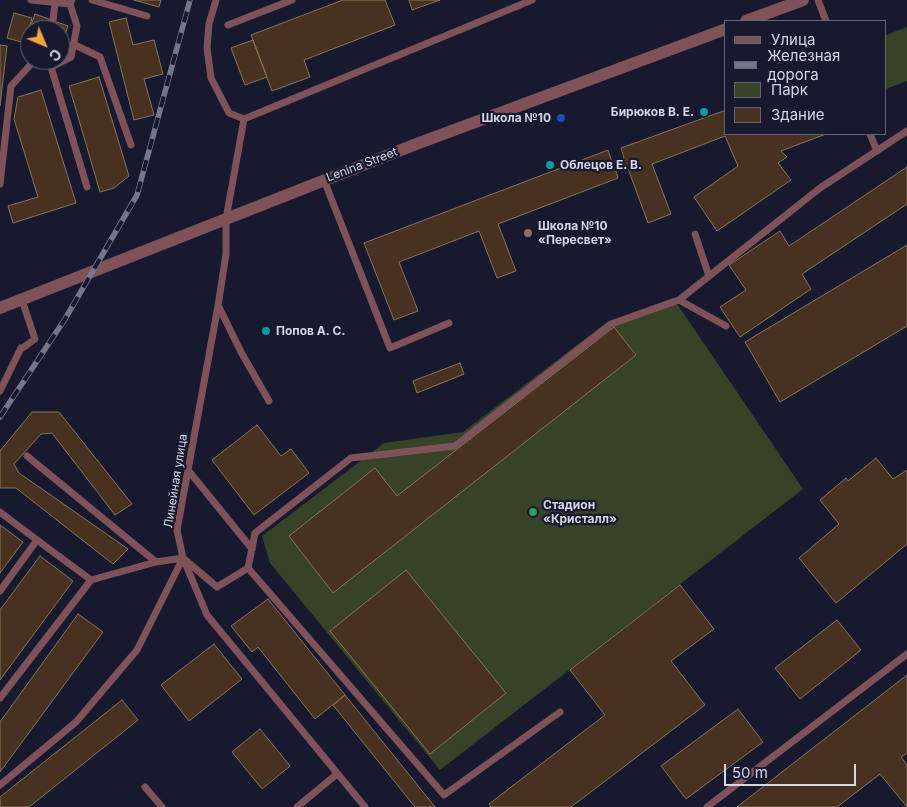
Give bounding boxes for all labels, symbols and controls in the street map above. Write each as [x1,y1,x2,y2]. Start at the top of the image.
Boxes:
north arrow [20,20,70,70]
legend [724,20,887,135]
text: Улица [771,30,815,49]
text: С [46,46,65,65]
text: Железная дорога [767,46,840,84]
text: Парк [771,80,808,99]
place label: Бирюков В. Е. [611,105,694,119]
text: Здание [771,105,825,124]
marker: Бирюков В. Е. [698,106,710,118]
place label: Школа №10 [482,111,551,125]
marker: Школа №10 [555,112,567,124]
street label: Lenina Street [324,145,400,185]
place label: Облецов Е. В. [560,158,642,172]
marker: Облецов Е. В. [544,159,556,171]
place label: Школа №10 «Пересвет» [538,219,612,247]
marker: Школа №10 «Пересвет» [522,227,534,239]
place label: Попов А. С. [276,324,345,338]
marker: Попов А. С. [260,325,272,337]
street label: Линейная улица [161,433,191,529]
place label: Стадион «Кристалл» [543,498,617,526]
marker: Стадион «Кристалл» [527,506,539,518]
scale bar [727,754,860,786]
text: 50 m [732,763,768,782]

